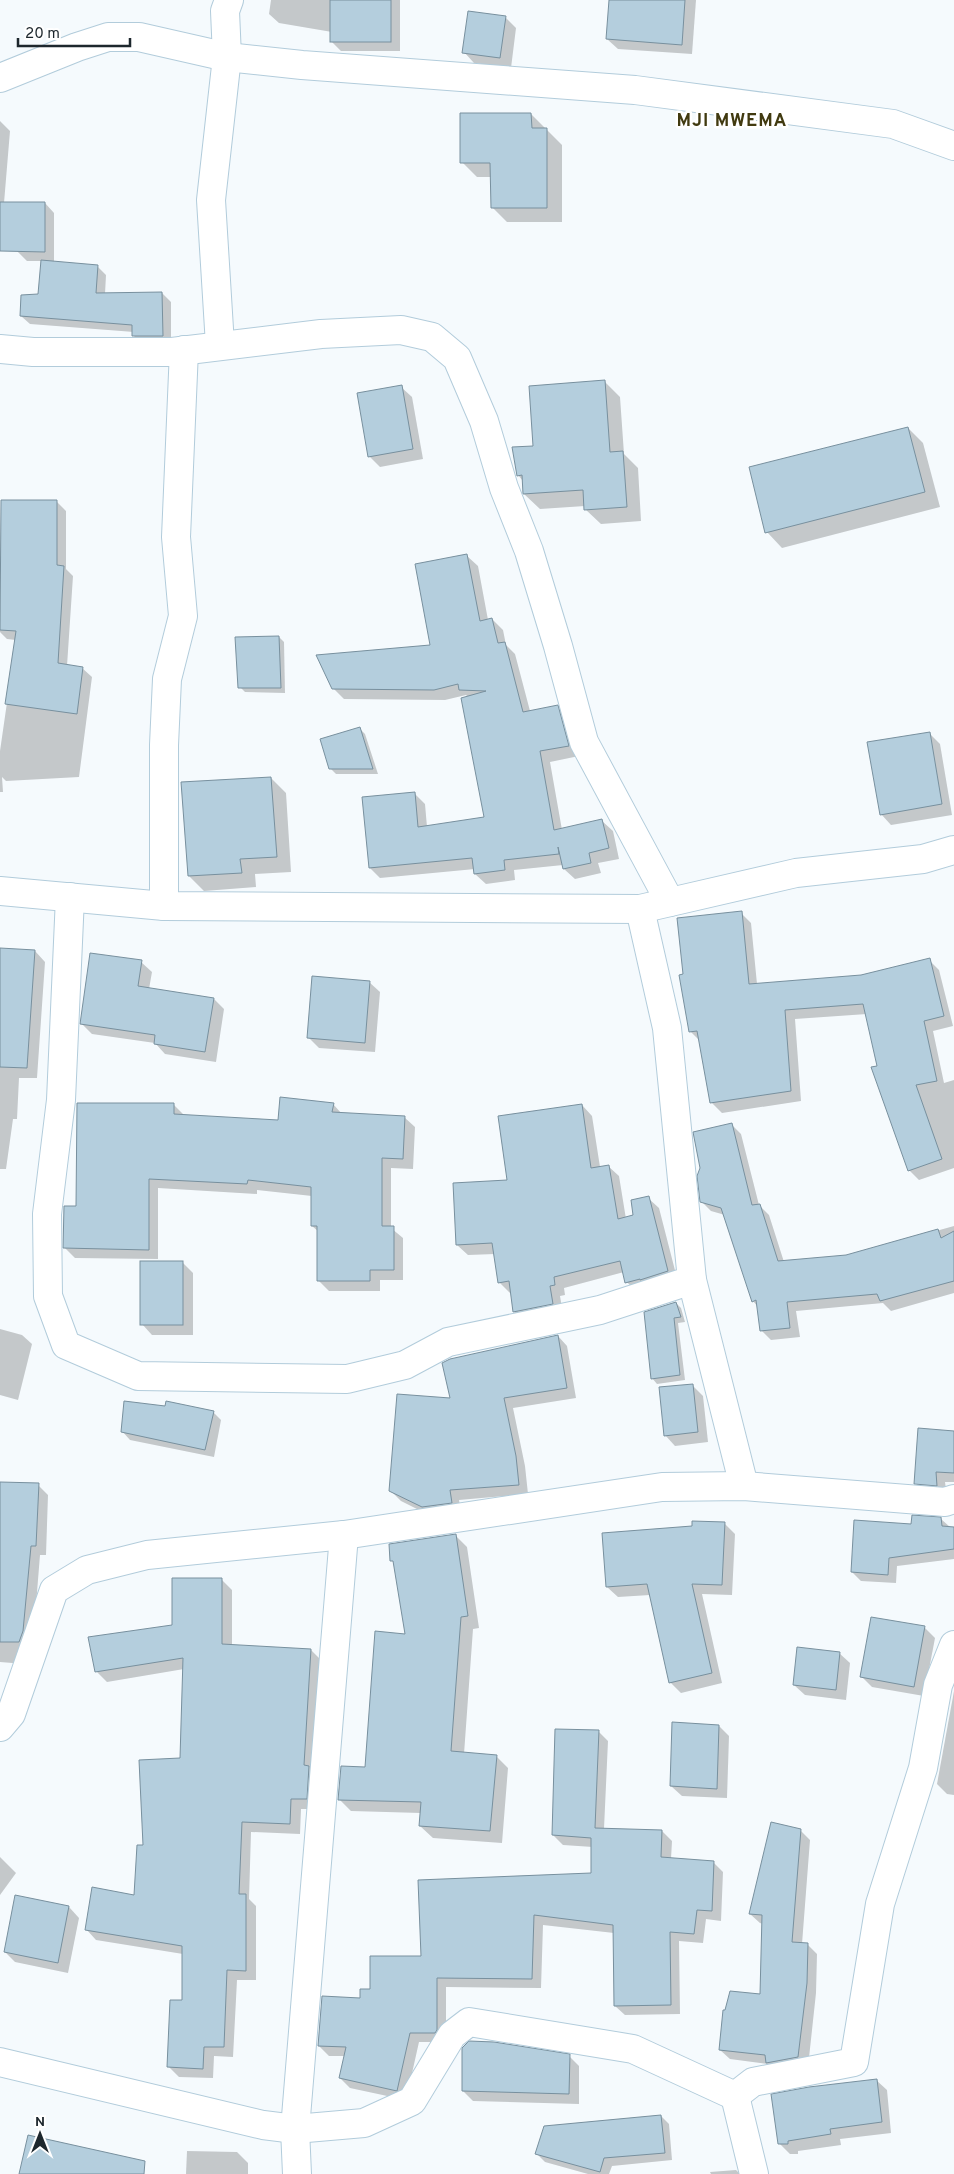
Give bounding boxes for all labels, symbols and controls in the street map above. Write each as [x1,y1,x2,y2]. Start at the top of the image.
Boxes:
scale bar [18,15,130,47]
text: 20 m [25,25,60,44]
district label: MJI MWEMA [677,110,788,133]
north arrow [15,2109,65,2159]
text: N [35,2114,45,2131]

